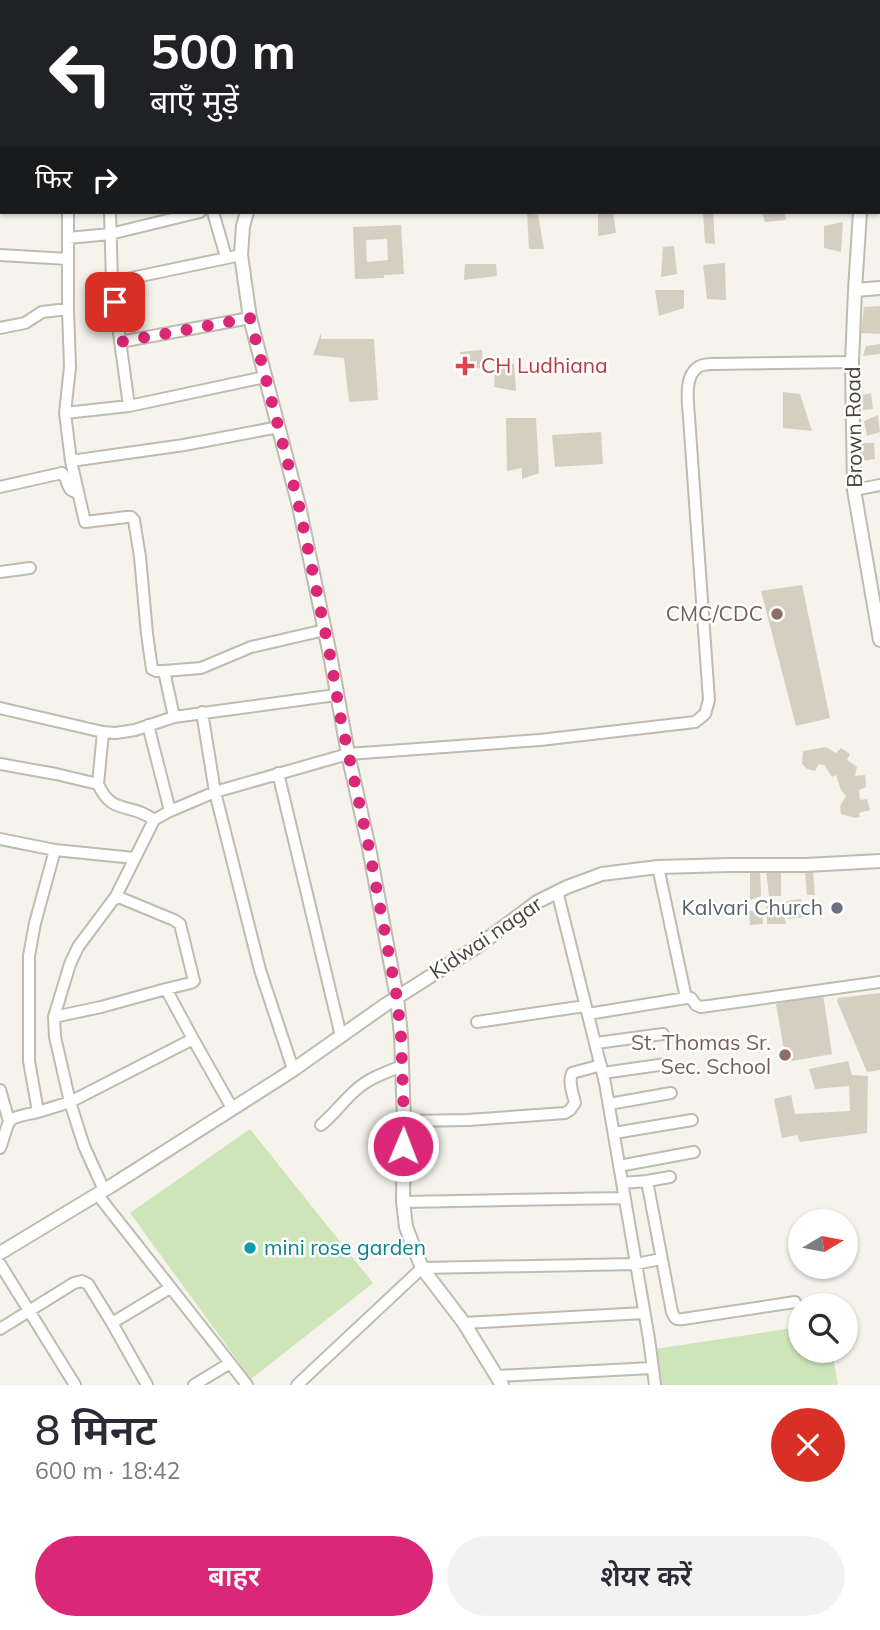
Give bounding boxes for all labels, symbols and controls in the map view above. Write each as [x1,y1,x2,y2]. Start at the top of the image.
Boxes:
text: 500 m [150,20,296,81]
icon: left [35,28,126,119]
text: बाएँ मुड़ें [150,81,239,121]
icon: right [86,161,124,199]
text: फिर [35,162,72,195]
pin [85,272,145,332]
icon: arrive [96,283,134,321]
place label: CH Ludhiana [481,352,608,378]
marker: CH Ludhiana [455,356,475,376]
street label: Brown Road [839,366,867,488]
place label: CMC/CDC [666,600,763,626]
marker: CMC/CDC [769,606,785,622]
street label: Kidwai nagar [424,890,547,984]
place label: Kalvari Church [681,894,823,920]
marker: Kalvari Church [829,900,845,916]
place label: St. Thomas Sr. Sec. School [631,1029,771,1079]
marker: St. Thomas Sr. Sec. School [777,1047,793,1063]
position arrow [366,1109,440,1183]
north arrow [788,1209,858,1279]
map controls [788,1209,858,1363]
place label: mini rose garden [264,1234,426,1260]
marker: mini rose garden [242,1240,258,1256]
button: search [788,1293,858,1363]
text: 8 मिनट [35,1403,157,1456]
button: close [771,1408,845,1482]
text: 600 m · 18:42 [35,1456,180,1485]
button: बाहर [35,1536,433,1616]
button: शेयर करें [447,1536,845,1616]

